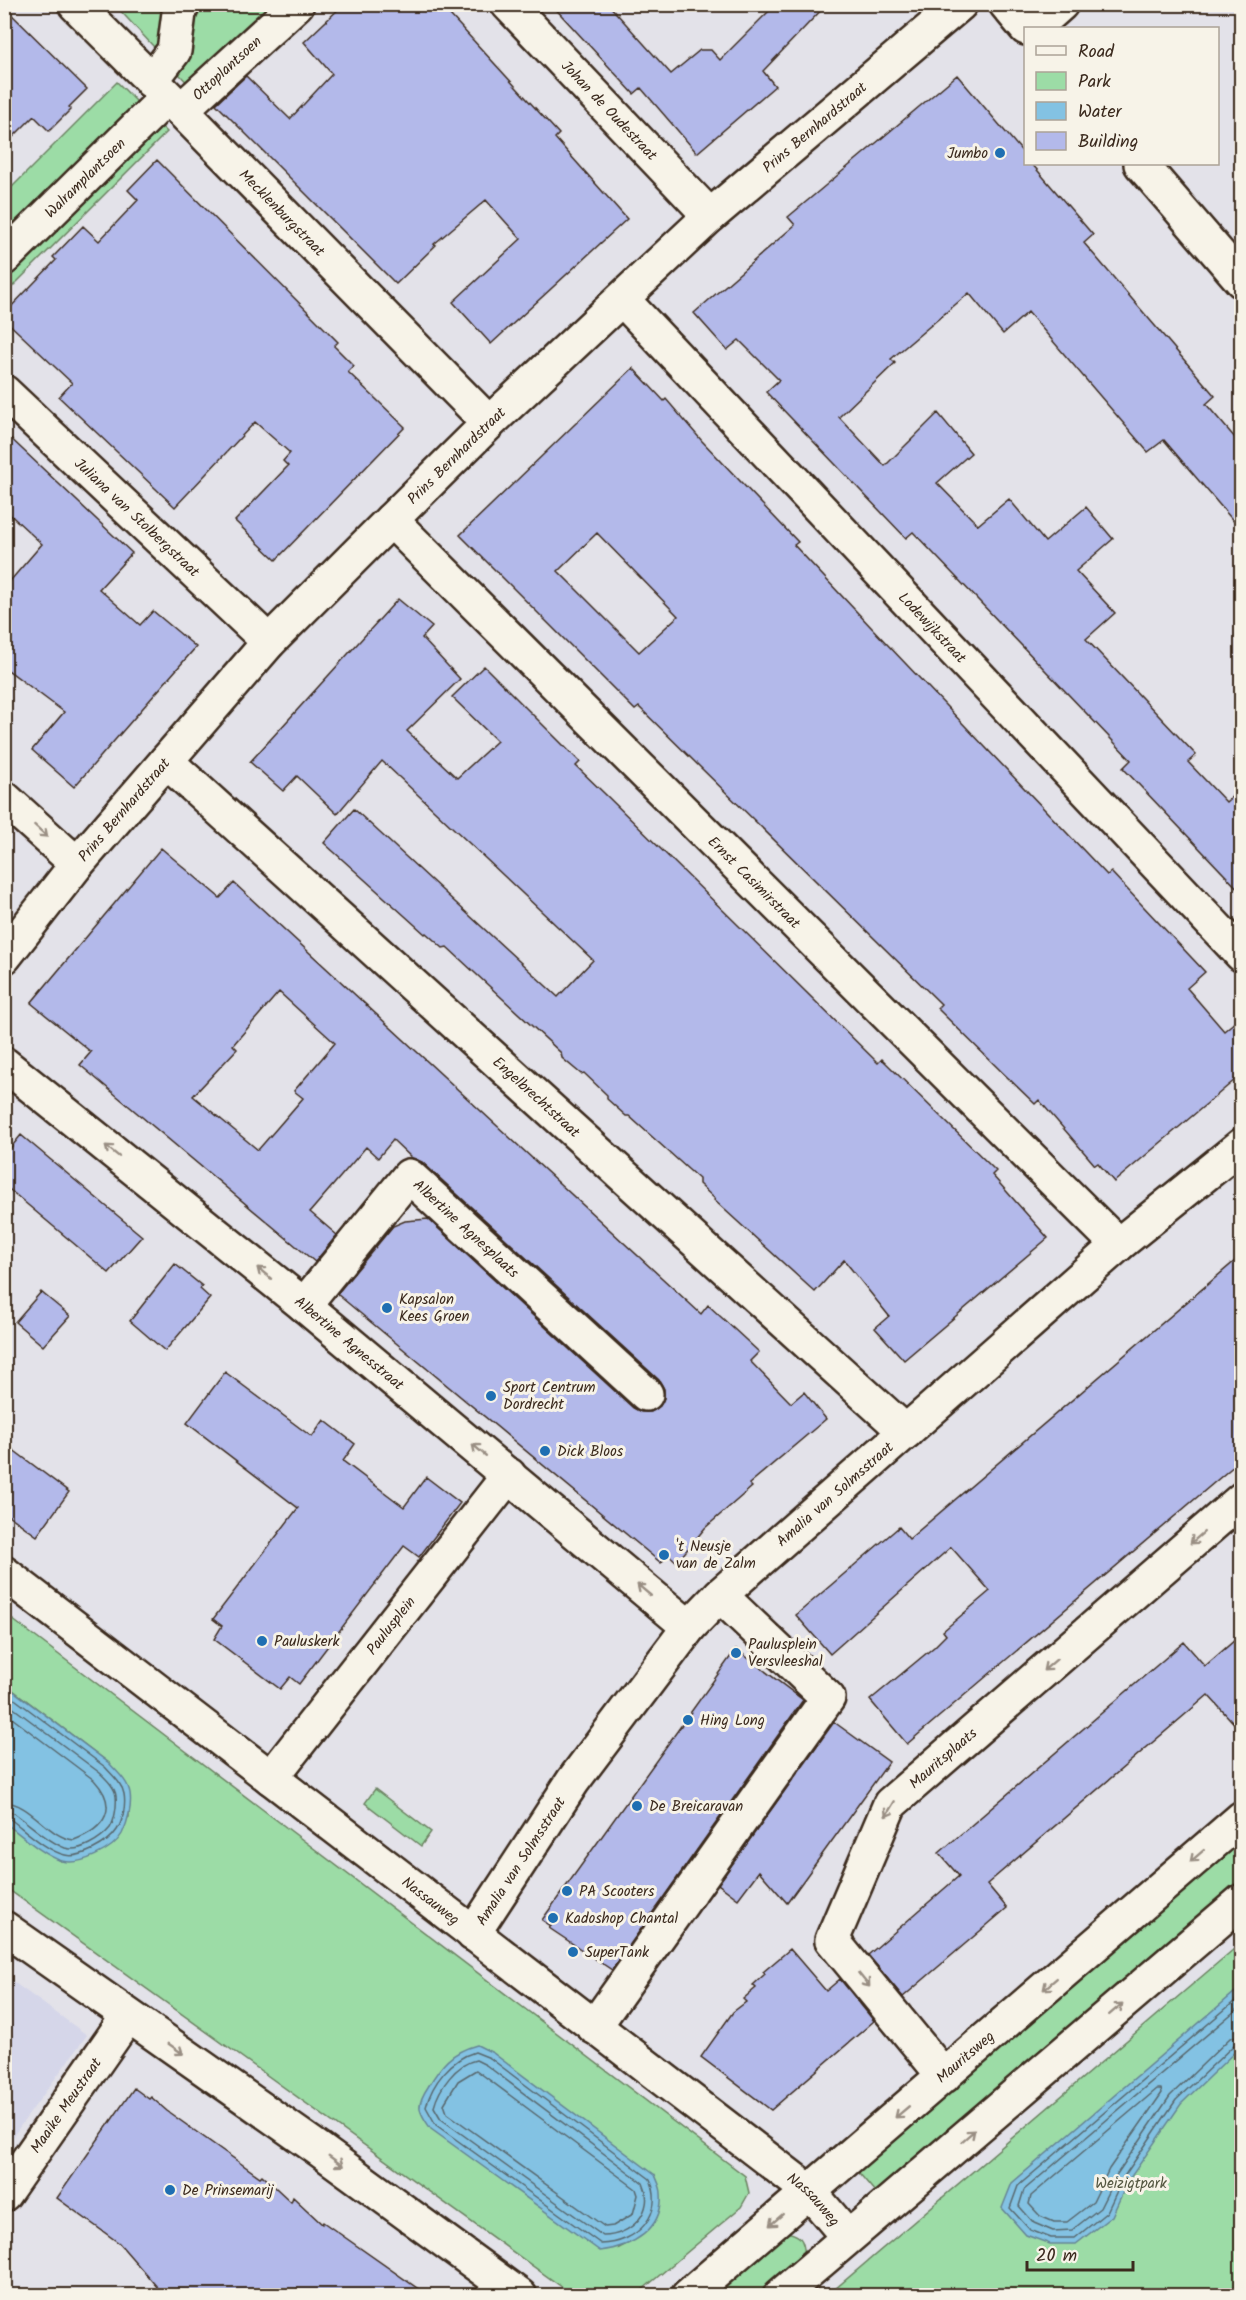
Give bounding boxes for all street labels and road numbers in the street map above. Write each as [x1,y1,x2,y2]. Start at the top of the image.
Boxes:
street label: Ottoplantsoen [187,31,268,107]
street label: Johan de Oudestraat [555,55,663,167]
street label: Prins Bernhardstraat [757,76,873,180]
street label: Walramplantsoen [40,133,132,224]
street label: Mecklenburgstraat [232,164,330,263]
street label: Prins Bernhardstraat [402,402,512,511]
street label: Juliana van Stolbergstraat [68,453,205,584]
street label: Lodewijkstraat [892,587,972,670]
street label: Prins Bernhardstraat [73,753,177,868]
street label: Ernst Casimirstraat [701,831,806,935]
street label: Engelbrechtstraat [486,1051,585,1144]
street label: Albertine Agnesplaats [407,1174,525,1285]
street label: Albertine Agnesstraat [289,1291,409,1397]
street label: Amalia van Solmsstraat [771,1436,900,1553]
street label: Paulusplein [361,1592,422,1661]
street label: Mauritsplaats [904,1722,984,1796]
street label: Amalia van Solmsstraat [470,1792,573,1931]
street label: Nassauweg [396,1871,465,1932]
street label: Mauritsweg [931,2025,1000,2090]
street label: Maaike Meustraat [25,2053,109,2159]
street label: Nassauweg [781,2167,845,2232]

